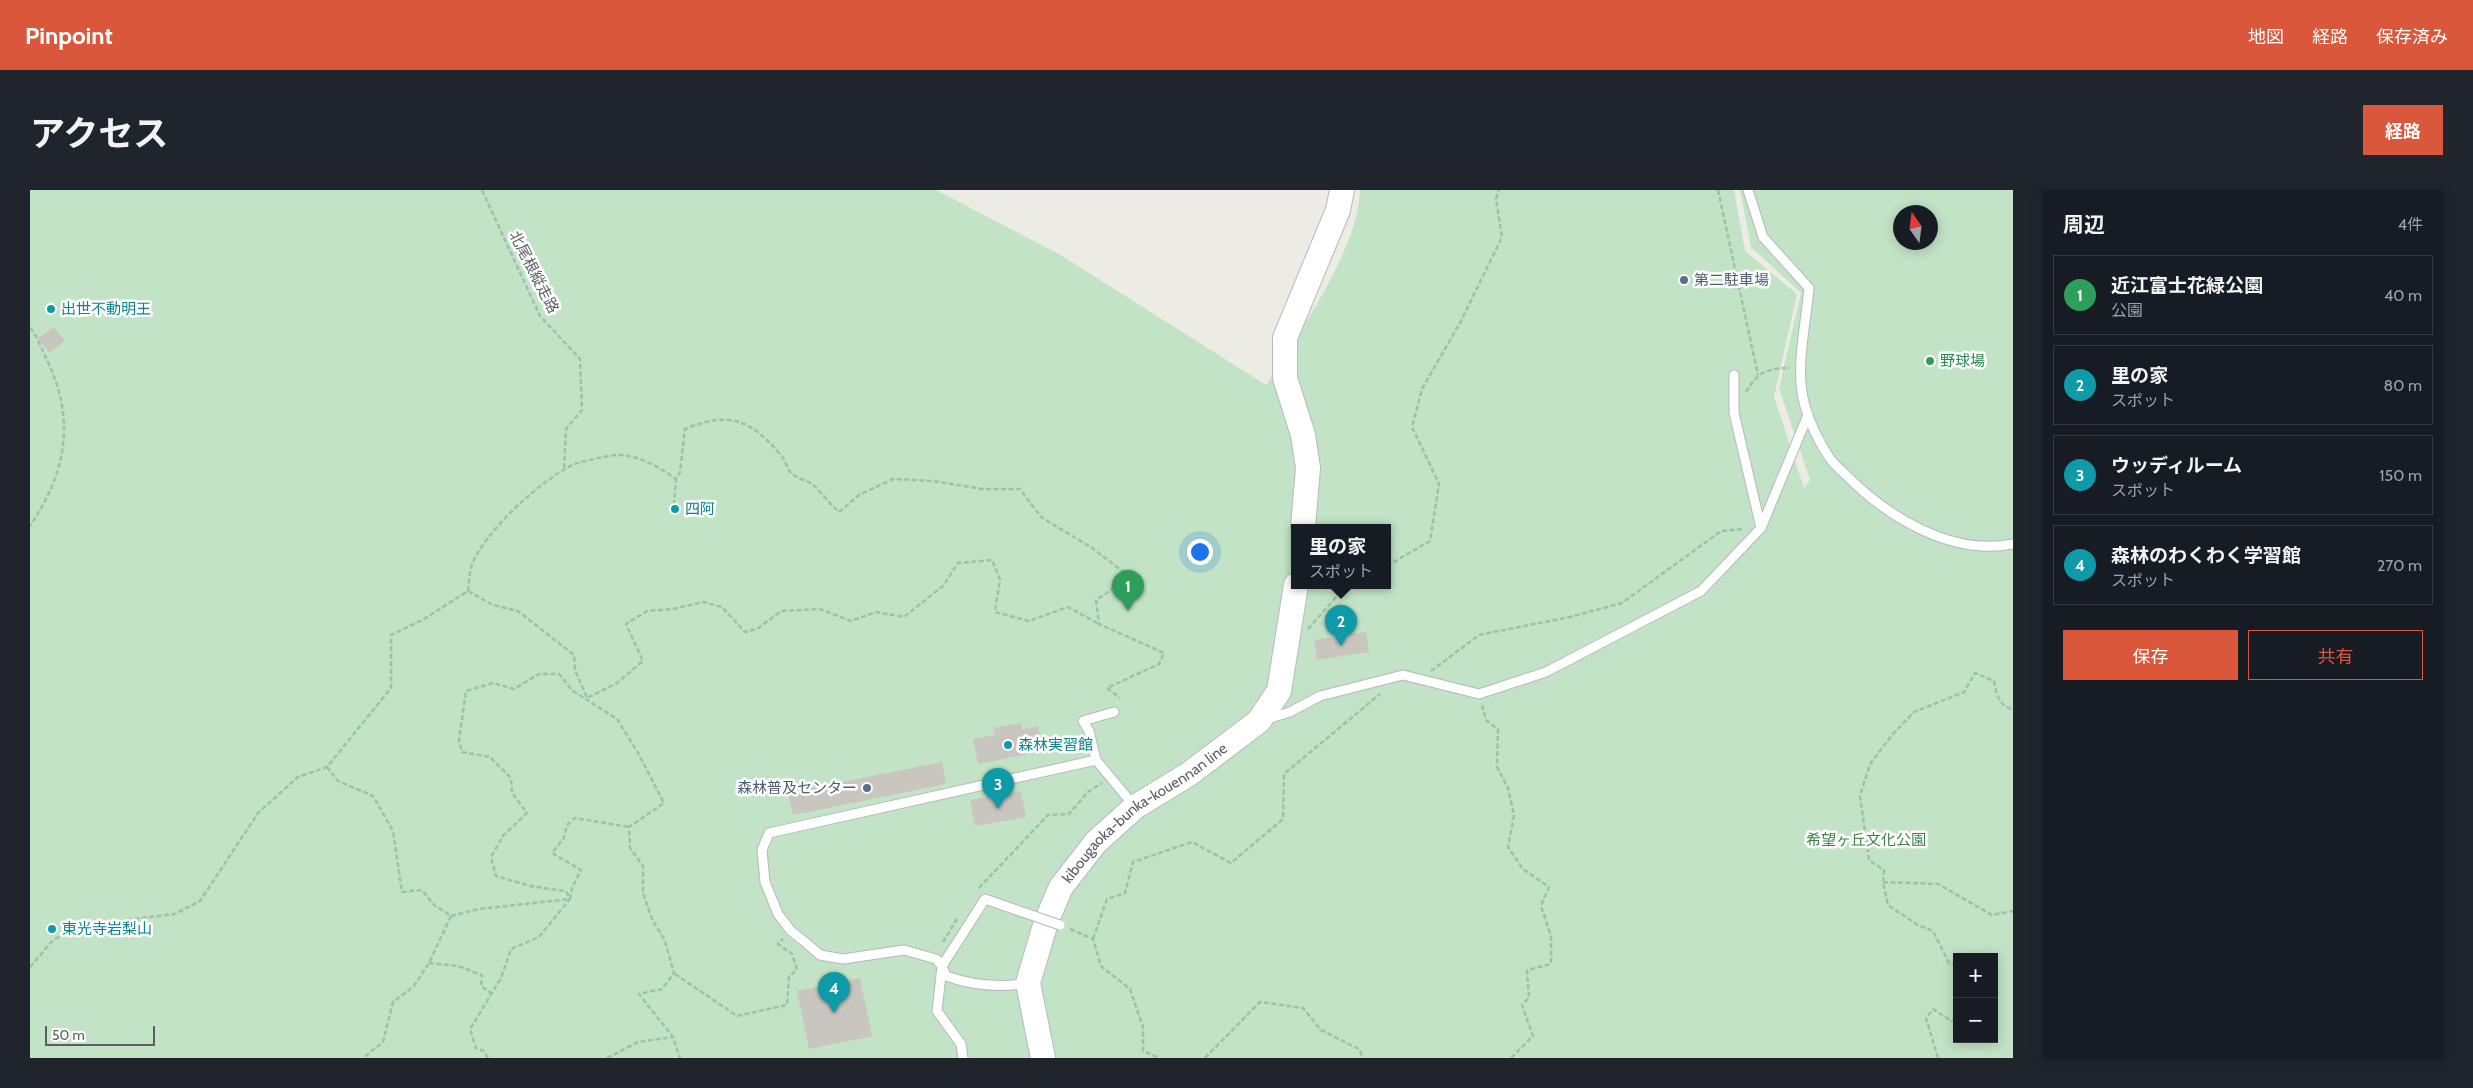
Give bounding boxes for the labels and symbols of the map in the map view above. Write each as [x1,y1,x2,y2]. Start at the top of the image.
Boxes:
north arrow [1893,205,1938,250]
street label: 北尾根縦走路 [506,228,562,316]
place label: 第二駐車場 [1694,271,1769,289]
marker: 第二駐車場 [1678,274,1690,286]
place label: 出世不動明王 [61,300,151,318]
marker: 出世不動明王 [45,303,57,315]
place label: 野球場 [1940,352,1985,370]
marker: 野球場 [1924,355,1936,367]
place label: 四阿 [685,500,715,518]
marker: 四阿 [669,503,681,515]
your location [1187,539,1213,565]
pin: 1 [1112,570,1144,611]
pin: 2 [1325,605,1357,646]
place label: 森林実習館 [1018,736,1093,754]
marker: 森林実習館 [1002,739,1014,751]
street label: kibougaoka-bunka-kouennan line [1058,739,1231,887]
pin: 3 [982,768,1014,809]
place label: 森林普及センター [737,779,857,797]
marker: 森林普及センター [861,782,873,794]
park label: 希望ヶ丘文化公園 [1806,831,1926,849]
place label: 東光寺岩梨山 [62,920,152,938]
marker: 東光寺岩梨山 [46,923,58,935]
pin: 4 [818,972,850,1013]
scale bar [45,1023,155,1046]

